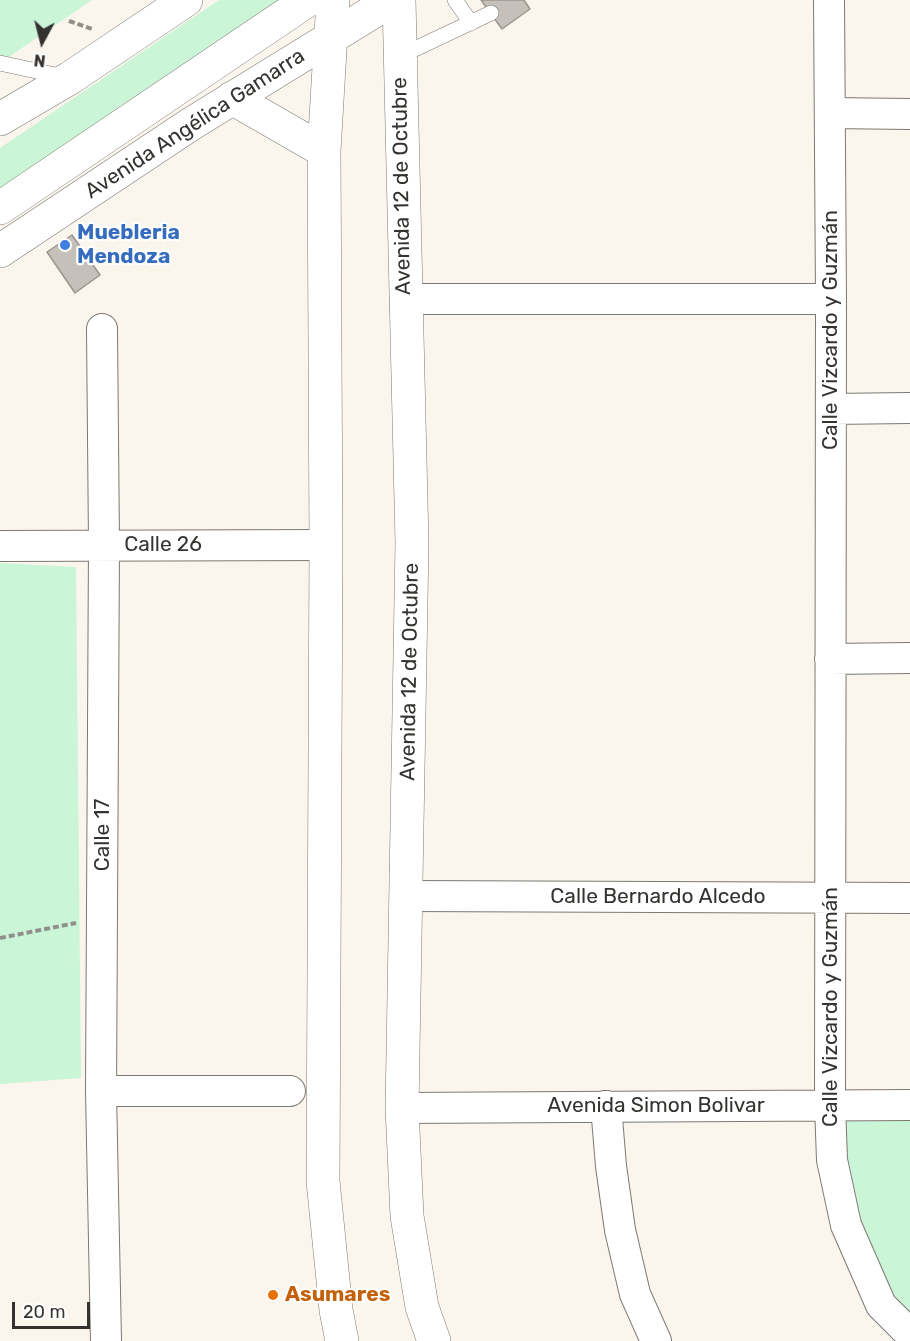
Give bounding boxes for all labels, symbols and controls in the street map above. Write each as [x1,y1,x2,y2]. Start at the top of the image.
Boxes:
north arrow [12,12,72,72]
street label: Avenida Angélica Gamarra [81,44,309,204]
text: N [33,50,47,70]
street label: Avenida 12 de Octubre [387,77,417,295]
street label: Calle Vizcardo y Guzmán [818,210,844,450]
place label: Muebleria Mendoza [77,220,180,270]
marker: Muebleria Mendoza [58,238,72,252]
street label: Calle 26 [124,532,202,558]
street label: Avenida 12 de Octubre [395,563,425,781]
street label: Calle 17 [90,799,116,871]
street label: Calle Bernardo Alcedo [550,884,766,910]
street label: Calle Vizcardo y Guzmán [818,887,844,1127]
street label: Avenida Simon Bolivar [547,1093,765,1119]
place label: Asumares [285,1282,390,1308]
marker: Asumares [266,1288,280,1302]
scale bar [15,1290,93,1328]
text: 20 m [23,1301,65,1323]

